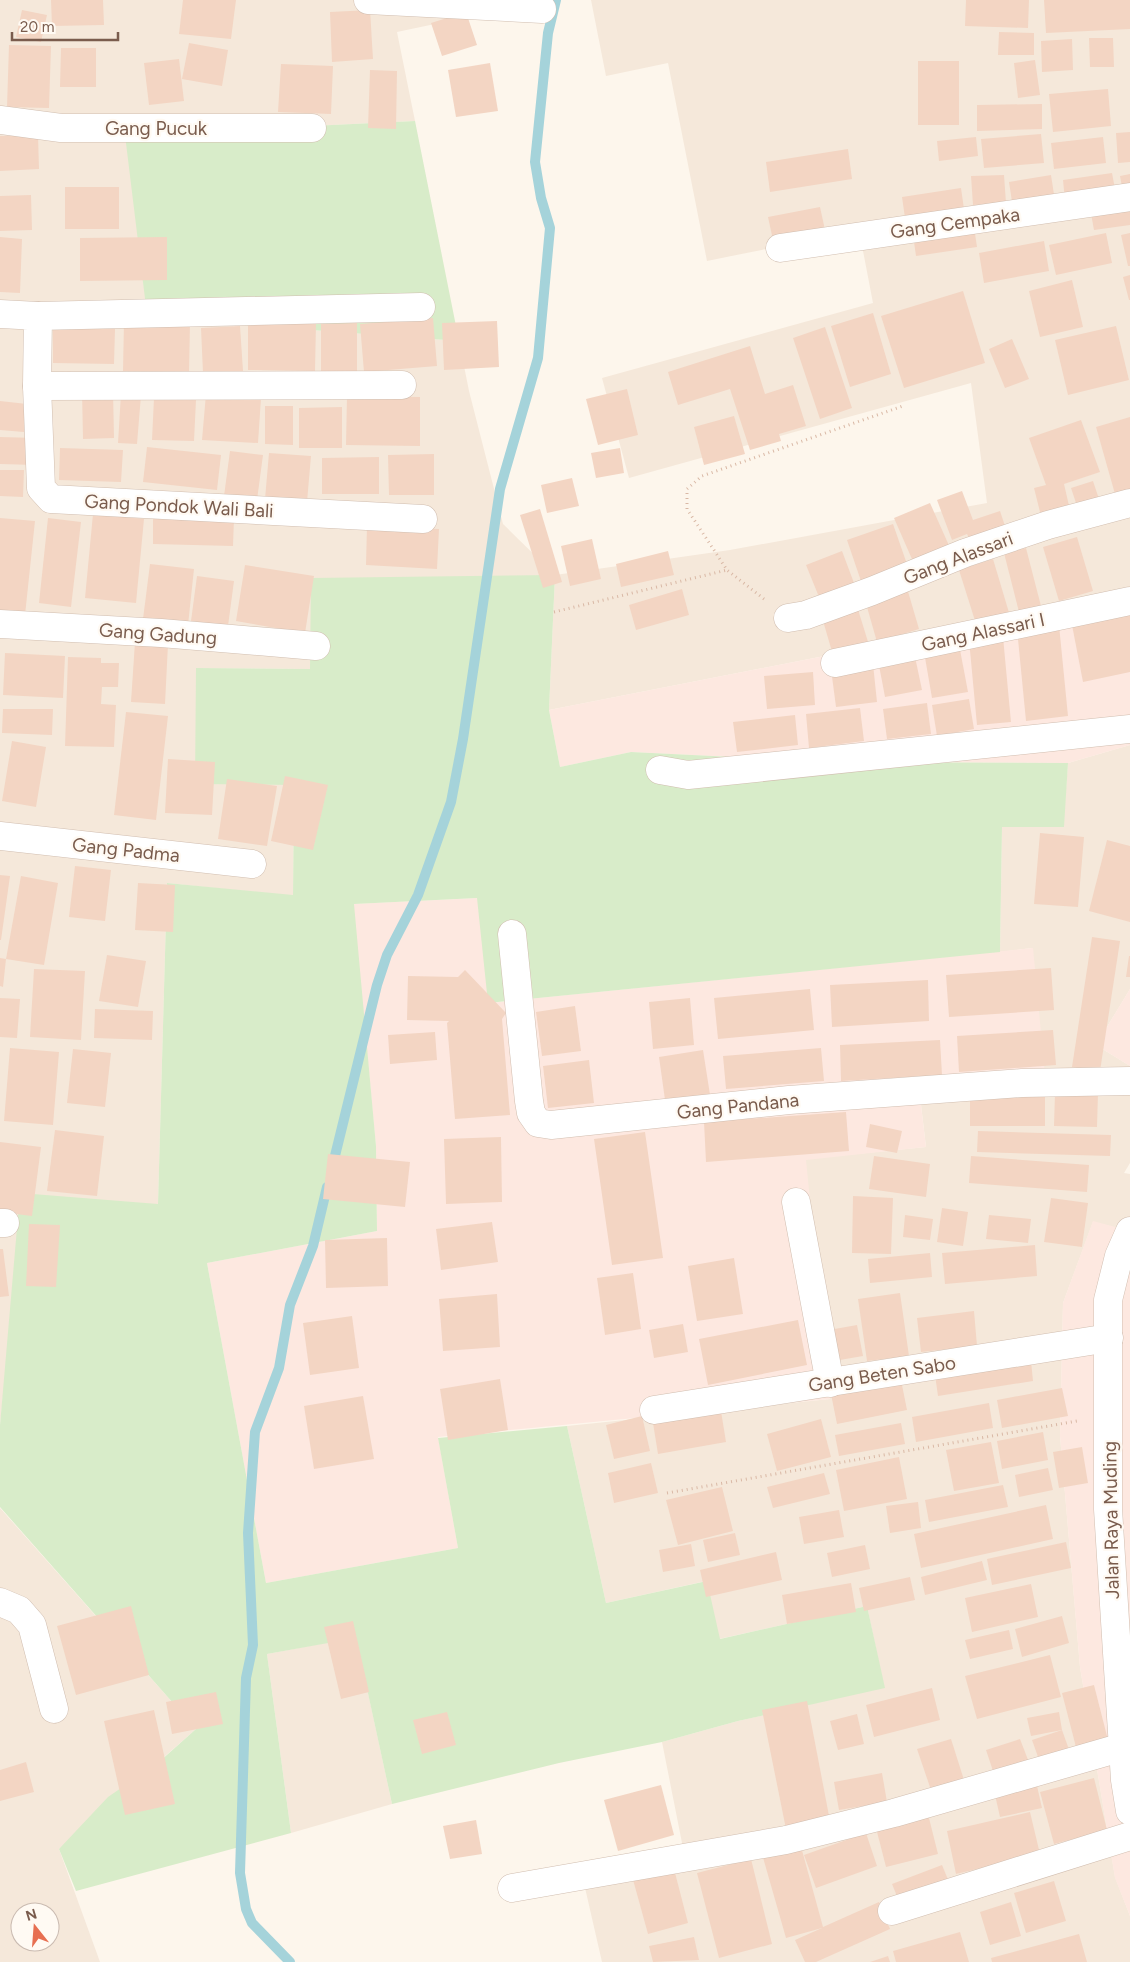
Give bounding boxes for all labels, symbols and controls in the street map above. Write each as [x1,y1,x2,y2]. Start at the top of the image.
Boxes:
scale bar [12,10,119,42]
text: 20 m [20,18,54,36]
street label: Gang Pucuk [105,117,208,140]
street label: Gang Cempaka [889,203,1021,243]
street label: Gang Pondok Wali Bali [84,490,274,522]
street label: Gang Alassari [900,527,1016,589]
street label: Gang Alassari I [919,608,1047,656]
street label: Gang Gadung [98,618,218,650]
street label: Gang Padma [71,833,181,867]
street label: Gang Pandana [676,1088,800,1124]
street label: Gang Beten Sabo [807,1351,957,1397]
street label: Jalan Raya Muding [1098,1441,1124,1599]
north arrow [10,1902,60,1952]
text: N [24,1905,39,1925]

